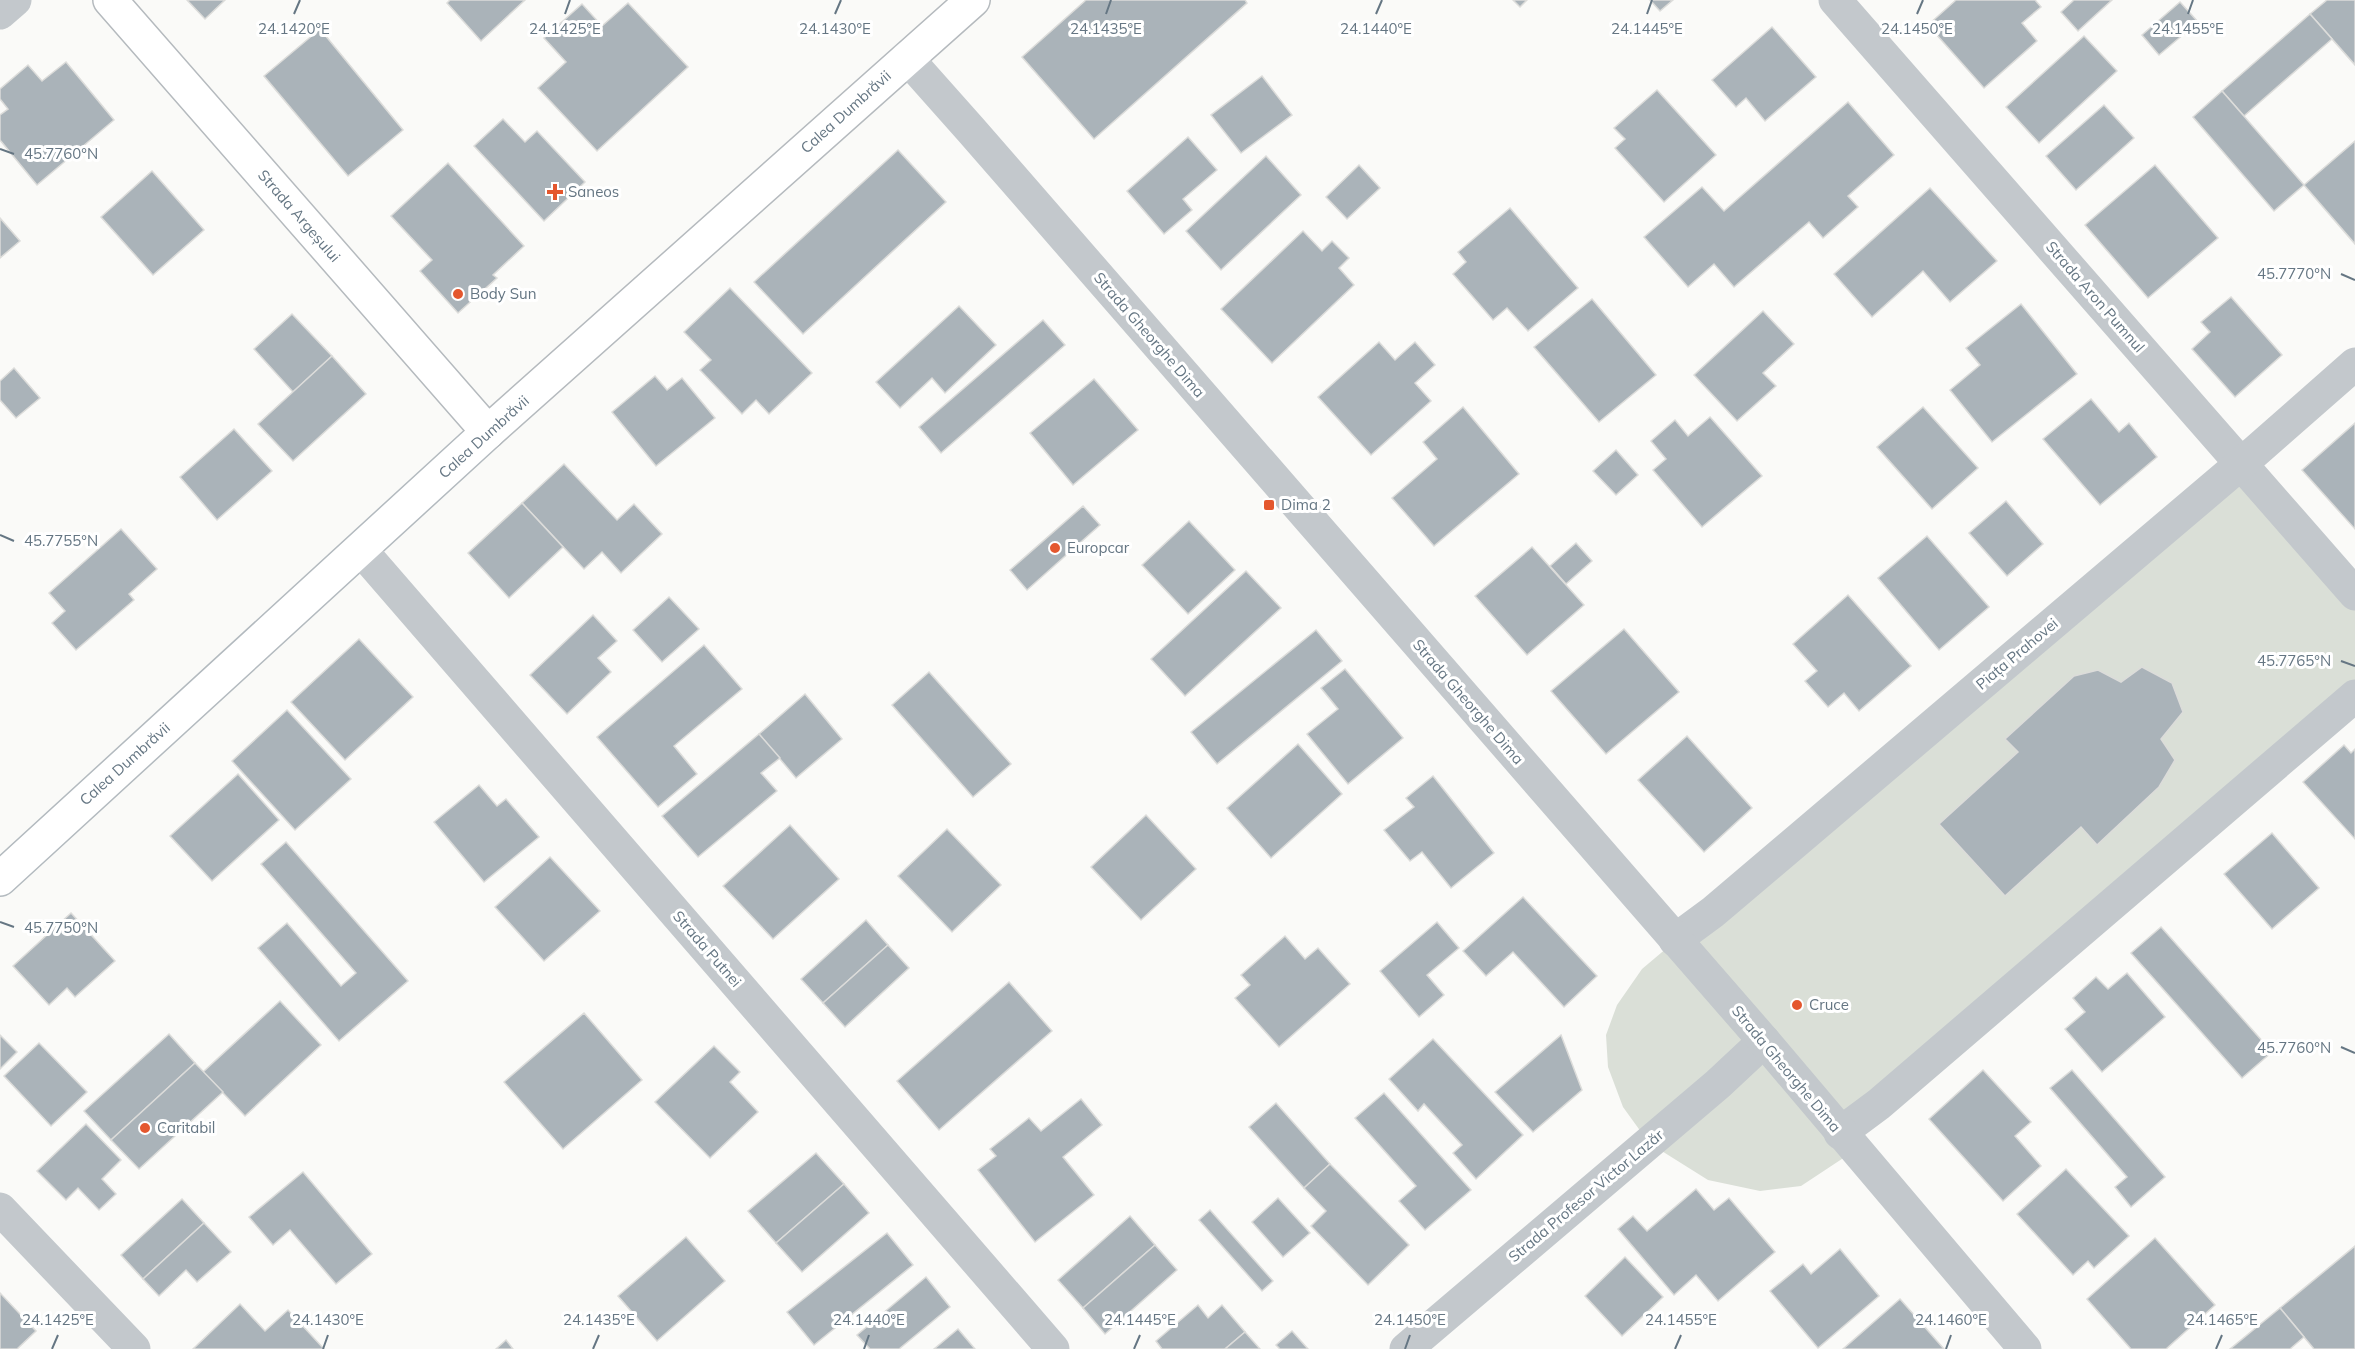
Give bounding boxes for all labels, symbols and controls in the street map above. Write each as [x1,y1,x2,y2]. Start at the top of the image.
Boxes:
text: 24.1420°E [258,19,330,38]
text: 24.1425°E [529,19,601,38]
text: 24.1430°E [799,19,871,38]
text: 24.1435°E [1070,19,1142,38]
text: 24.1440°E [1340,19,1412,38]
text: 24.1445°E [1611,19,1683,38]
text: 24.1450°E [1881,19,1953,38]
text: 24.1455°E [2152,19,2224,38]
street label: Calea Dumbrăvii [796,66,895,157]
text: 45.7760°N [24,144,98,163]
street label: Strada Argeșului [254,166,345,266]
place label: Saneos [568,182,619,201]
marker: Saneos [546,183,564,201]
street label: Strada Aron Pumnul [2042,237,2149,356]
text: 45.7770°N [2257,264,2331,283]
street label: Strada Gheorghe Dima [1090,268,1209,401]
place label: Body Sun [470,284,536,303]
marker: Body Sun [451,287,465,301]
street label: Calea Dumbrăvii [434,391,533,482]
place label: Dima 2 [1281,495,1331,514]
marker: Dima 2 [1262,498,1276,512]
text: 45.7755°N [24,531,98,550]
place label: Europcar [1067,538,1130,557]
marker: Europcar [1048,541,1062,555]
street label: Piața Prahovei [1972,614,2062,693]
street label: Strada Gheorghe Dima [1409,635,1528,768]
text: 45.7765°N [2257,651,2331,670]
street label: Calea Dumbrăvii [75,718,174,809]
street label: Strada Putnei [669,907,746,991]
text: 45.7750°N [24,918,98,937]
place label: Cruce [1809,995,1849,1014]
marker: Cruce [1790,998,1804,1012]
street label: Strada Gheorghe Dima [1728,1001,1845,1136]
text: 45.7760°N [2257,1038,2331,1057]
place label: Caritabil [157,1118,215,1137]
marker: Caritabil [138,1121,152,1135]
street label: Strada Profesor Victor Lazăr [1504,1125,1668,1266]
text: 24.1425°E [22,1310,94,1329]
text: 24.1430°E [292,1310,364,1329]
text: 24.1435°E [563,1310,635,1329]
text: 24.1440°E [833,1310,905,1329]
text: 24.1445°E [1104,1310,1176,1329]
text: 24.1450°E [1374,1310,1446,1329]
text: 24.1455°E [1645,1310,1717,1329]
text: 24.1460°E [1915,1310,1987,1329]
text: 24.1465°E [2186,1310,2258,1329]

